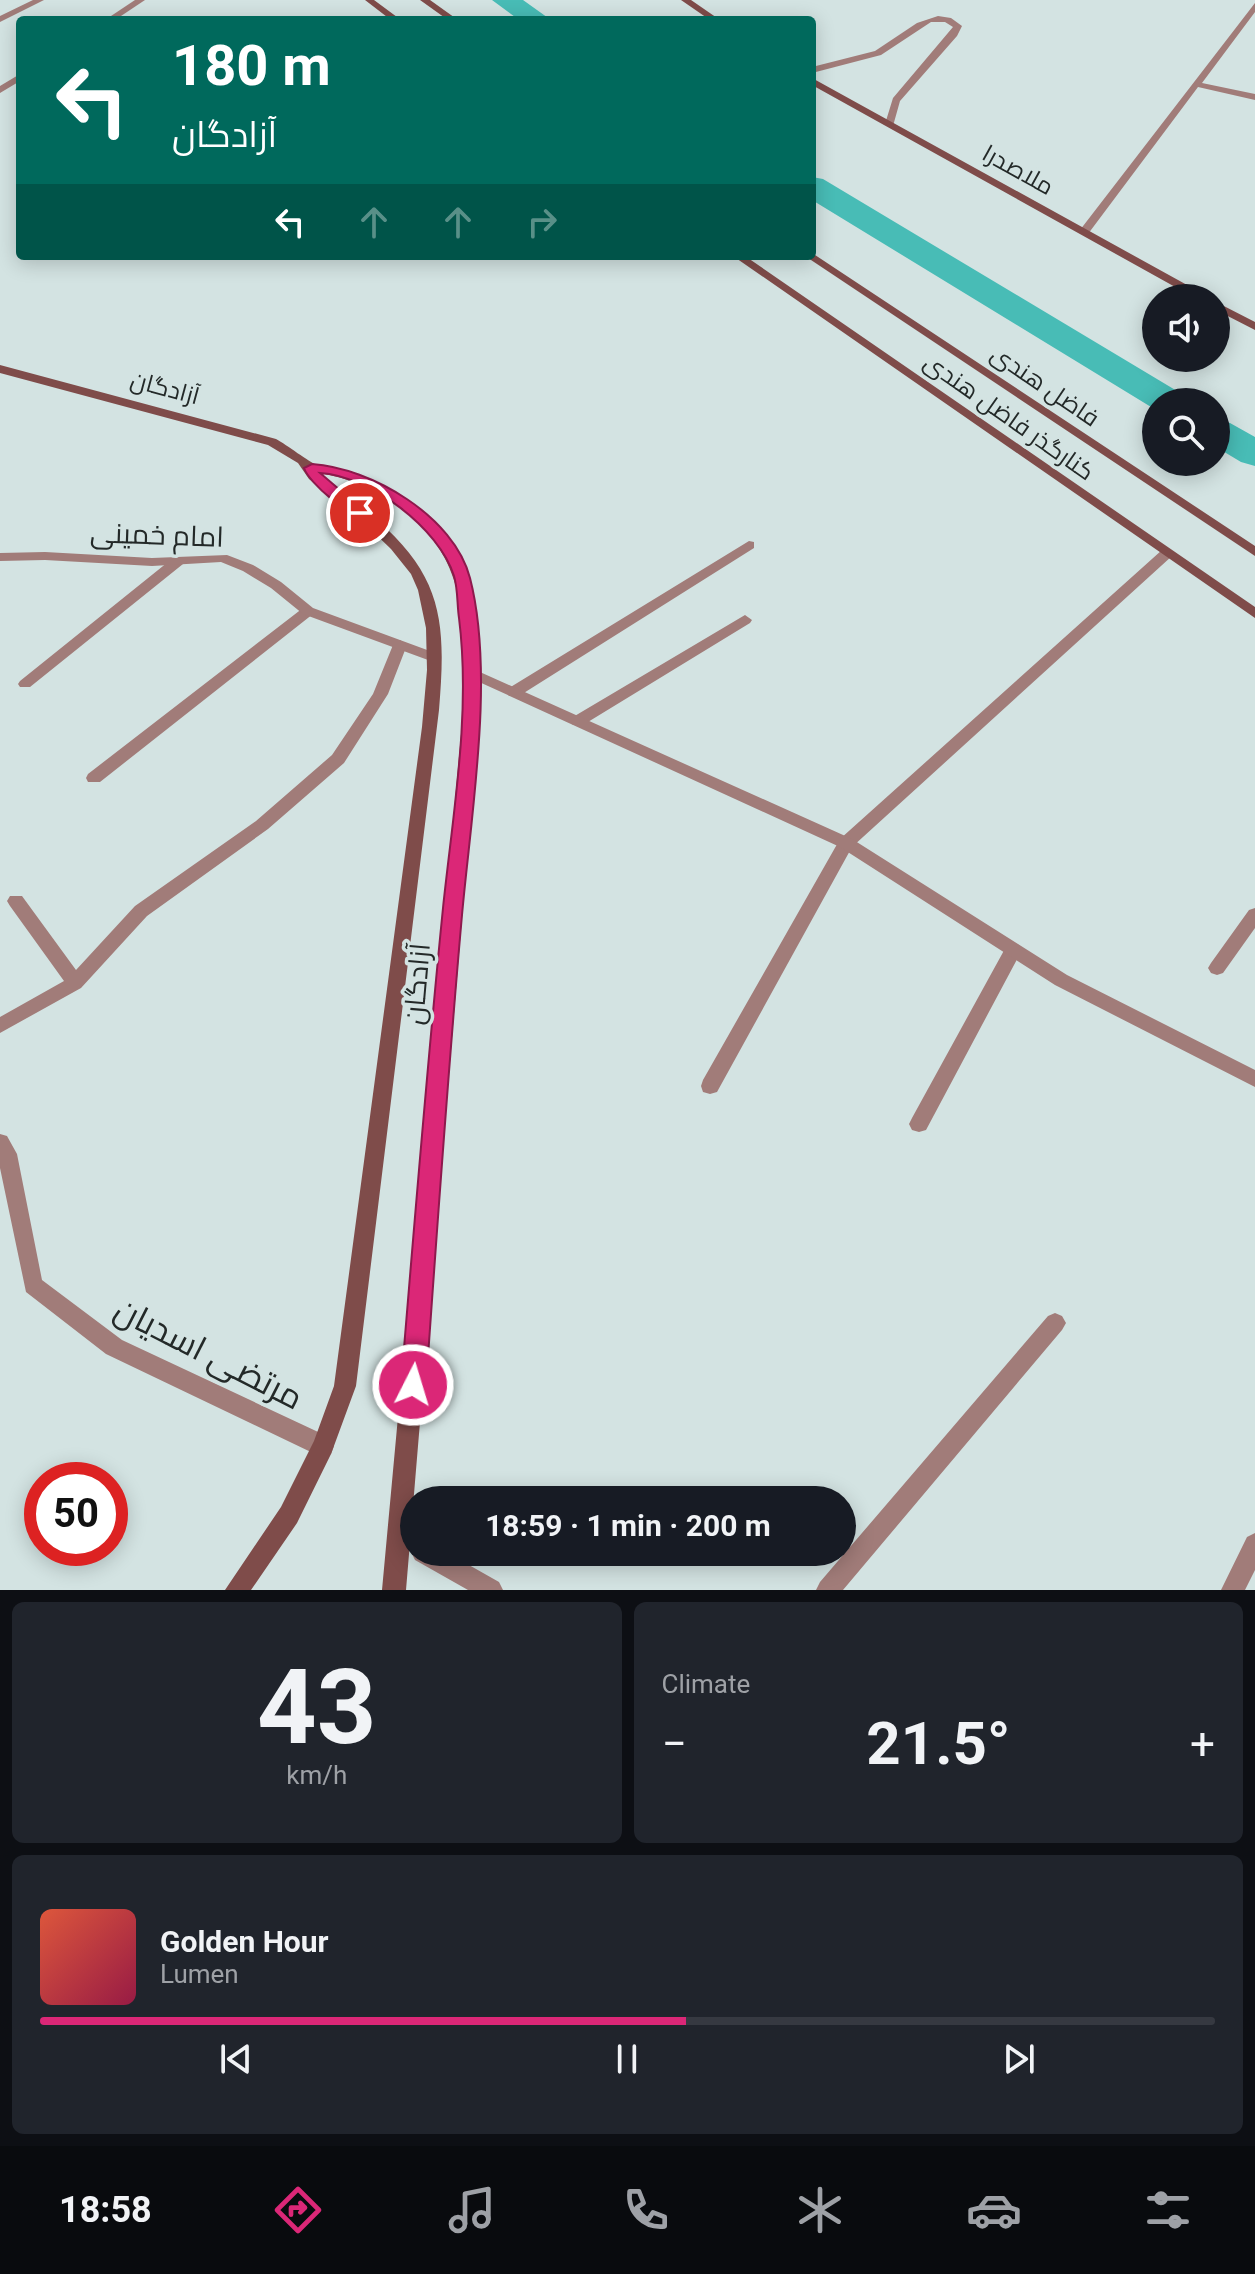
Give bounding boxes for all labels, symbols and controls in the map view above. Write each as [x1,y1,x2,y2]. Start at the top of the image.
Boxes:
text: 180 m [172,33,331,99]
icon: left [40,48,144,152]
text: آزادگان [172,114,277,156]
street label: ملاصدرا [978,139,1058,201]
icon: left [268,200,312,244]
icon: ahead [352,200,396,244]
icon: ahead [436,200,480,244]
icon: right [520,200,564,244]
map controls [1142,284,1230,476]
button: sound [1142,284,1230,372]
street label: فاضل هندی [986,340,1104,432]
street label: کنارگذر فاضل هندی [919,348,1099,486]
street label: آزادگان [128,365,203,411]
button: search [1142,388,1230,476]
pin [326,479,394,547]
icon: arrive [338,491,382,535]
street label: امام خمینی [89,516,224,557]
street label: آزادگان [397,941,437,1026]
street label: مرتضی اسدیان [108,1288,310,1418]
position arrow [371,1343,455,1427]
speed limit sign: 50 [24,1462,128,1566]
text: 18:59 · 1 min · 200 m [485,1508,771,1543]
text: 43 [257,1647,376,1768]
text: Climate [662,1669,750,1699]
text: 21.5° [866,1708,1010,1779]
text: − [662,1718,687,1770]
text: + [1190,1718,1215,1770]
text: km/h [286,1760,347,1790]
text: Golden Hour [160,1924,329,1959]
text: Lumen [160,1959,239,1989]
icon: previous [214,2037,258,2081]
icon: pause [605,2037,649,2081]
icon: next [997,2037,1041,2081]
icon: directions [270,2182,326,2238]
icon: music [444,2182,500,2238]
icon: phone [618,2182,674,2238]
icon: climate [792,2182,848,2238]
icon: car [966,2182,1022,2238]
icon: filters [1140,2182,1196,2238]
text: 18:58 [59,2189,152,2231]

